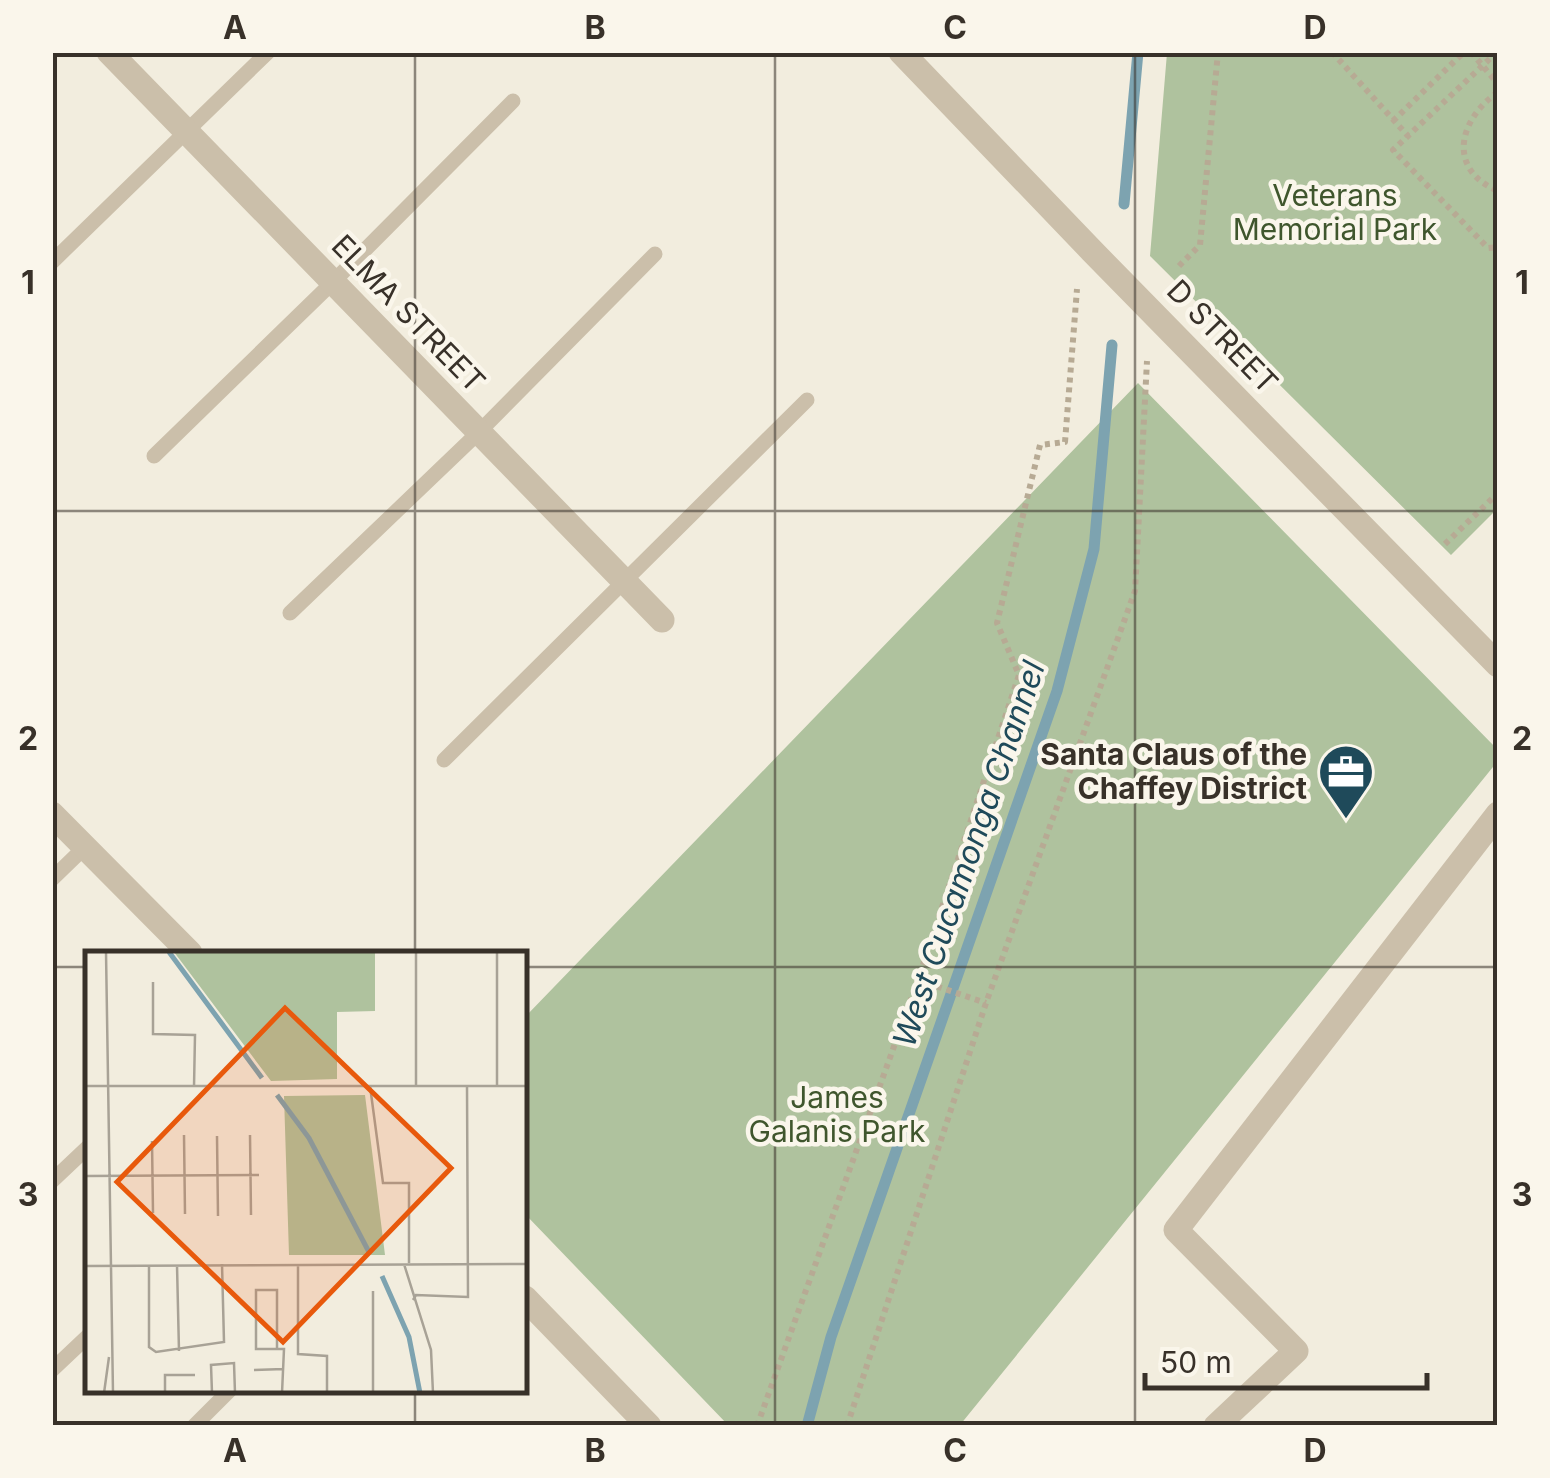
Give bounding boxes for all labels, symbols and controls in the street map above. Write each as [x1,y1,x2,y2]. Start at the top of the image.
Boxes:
text: A [223,8,247,47]
text: B [584,8,606,47]
text: C [943,8,967,47]
text: D [1303,8,1327,47]
park label: Veterans Memorial Park [1233,177,1438,247]
street label: ELMA STREET [325,227,493,399]
text: 1 [21,263,35,302]
text: 1 [1515,263,1529,302]
street label: D STREET [1160,272,1285,400]
water label: West Cucamonga Channel [884,656,1053,1052]
text: 2 [18,719,38,758]
text: 2 [1512,719,1532,758]
place label: Santa Claus of the Chaffey District [1040,736,1307,806]
office icon: Santa Claus of the Chaffey District [1316,742,1376,821]
inset map [85,951,528,1393]
park label: James Galanis Park [749,1079,926,1149]
text: 3 [18,1175,38,1214]
text: 3 [1512,1175,1532,1214]
scale bar [1145,1328,1428,1390]
text: 50 m [1160,1344,1232,1380]
text: A [223,1431,247,1470]
text: B [584,1431,606,1470]
text: C [943,1431,967,1470]
text: D [1303,1431,1327,1470]

